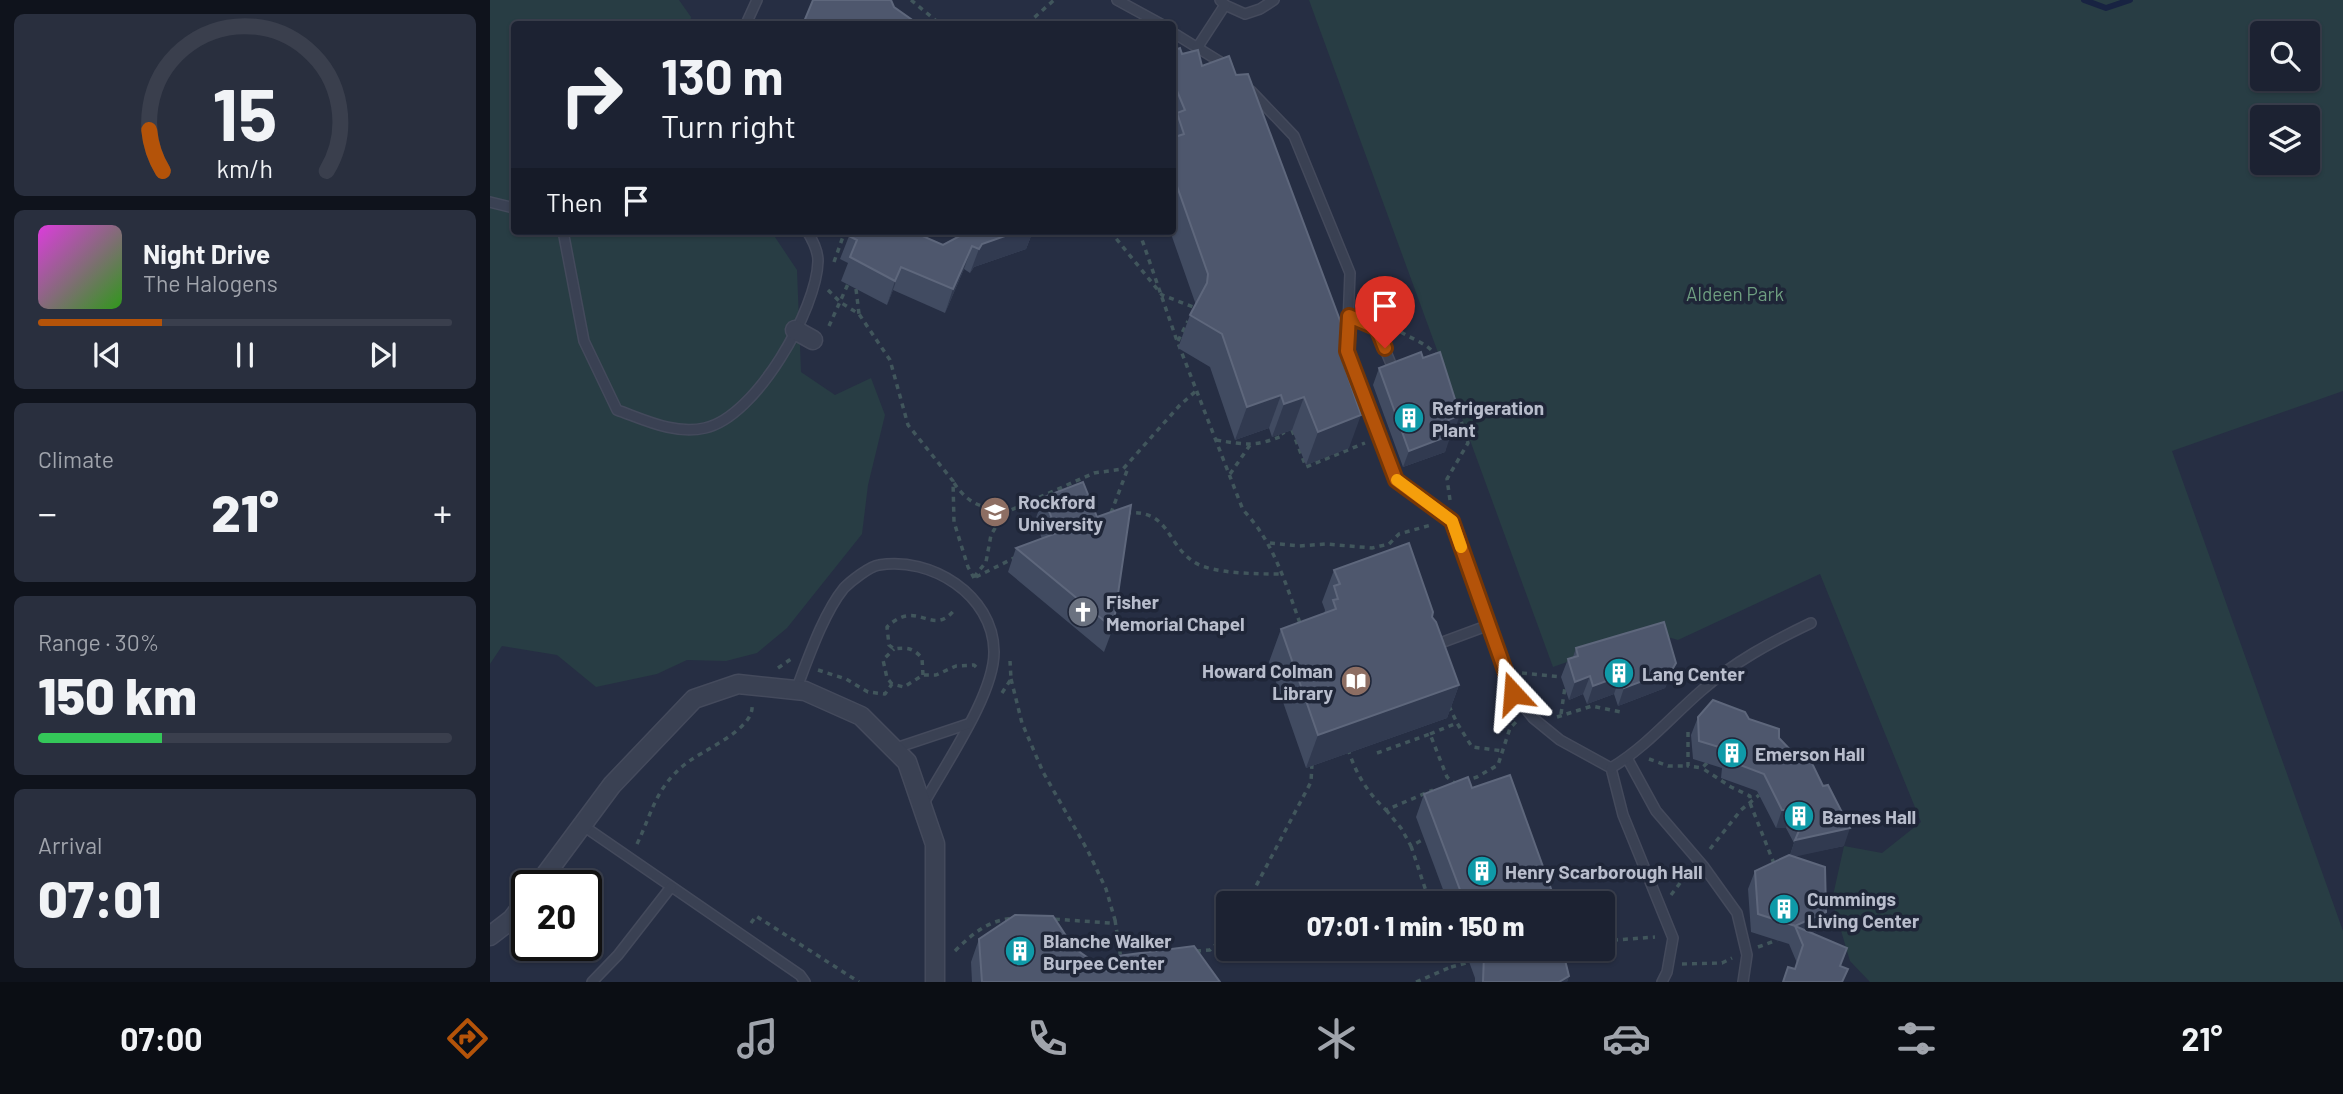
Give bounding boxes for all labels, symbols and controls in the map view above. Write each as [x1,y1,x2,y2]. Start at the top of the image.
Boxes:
map controls [2250,21,2320,175]
button: search [2250,21,2320,91]
text: 130 m [661,46,783,105]
icon: right [546,49,637,140]
text: 15 [212,68,278,156]
button: layers [2250,105,2320,175]
text: Turn right [661,106,796,144]
text: km/h [217,153,273,183]
icon: arrive [617,182,655,220]
text: Then [546,186,603,217]
text: Night Drive [143,238,270,269]
text: The Halogens [143,269,278,297]
pin [1355,276,1415,348]
park label: Aldeen Park [1686,282,1784,305]
icon: arrive [1366,287,1404,325]
icon: previous [88,336,126,374]
icon: pause [226,336,264,374]
icon: next [364,336,402,374]
place label: Refrigeration Plant [1432,396,1544,441]
building icon: Refrigeration Plant [1392,401,1426,435]
text: Climate [38,445,114,473]
text: 21° [211,480,279,542]
text: − [38,489,57,535]
text: + [433,489,452,535]
place label: Rockford University [1018,490,1104,535]
school or university icon: Rockford University [978,495,1012,529]
place label: Fisher Memorial Chapel [1106,590,1245,635]
church icon: Fisher Memorial Chapel [1066,595,1100,629]
text: Range · 30% [38,628,159,656]
position arrow [1476,656,1550,730]
building icon: Lang Center [1602,656,1636,690]
place label: Howard Colman Library [1202,659,1333,704]
place label: Lang Center [1642,662,1745,685]
text: 150 km [38,663,197,725]
library icon: Howard Colman Library [1339,664,1373,698]
building icon: Emerson Hall [1715,736,1749,770]
place label: Emerson Hall [1755,742,1865,765]
building icon: Barnes Hall [1782,799,1816,833]
place label: Barnes Hall [1822,805,1916,828]
text: Arrival [38,831,102,859]
building icon: Henry Scarborough Hall [1465,854,1499,888]
place label: Henry Scarborough Hall [1505,860,1703,883]
text: 07:01 [38,866,161,928]
speed limit sign: 20 [511,870,602,961]
place label: Cummings Living Center [1807,887,1920,932]
building icon: Cummings Living Center [1767,892,1801,926]
text: 07:01 · 1 min · 150 m [1307,910,1524,941]
place label: Blanche Walker Burpee Center [1043,929,1172,974]
building icon: Blanche Walker Burpee Center [1003,934,1037,968]
icon: directions [443,1014,492,1063]
icon: music [733,1014,782,1063]
icon: phone [1023,1014,1072,1063]
icon: climate [1312,1014,1361,1063]
icon: car [1602,1014,1651,1063]
icon: filters [1892,1014,1941,1063]
text: 07:00 [120,1019,203,1057]
text: 21° [2182,1019,2223,1057]

